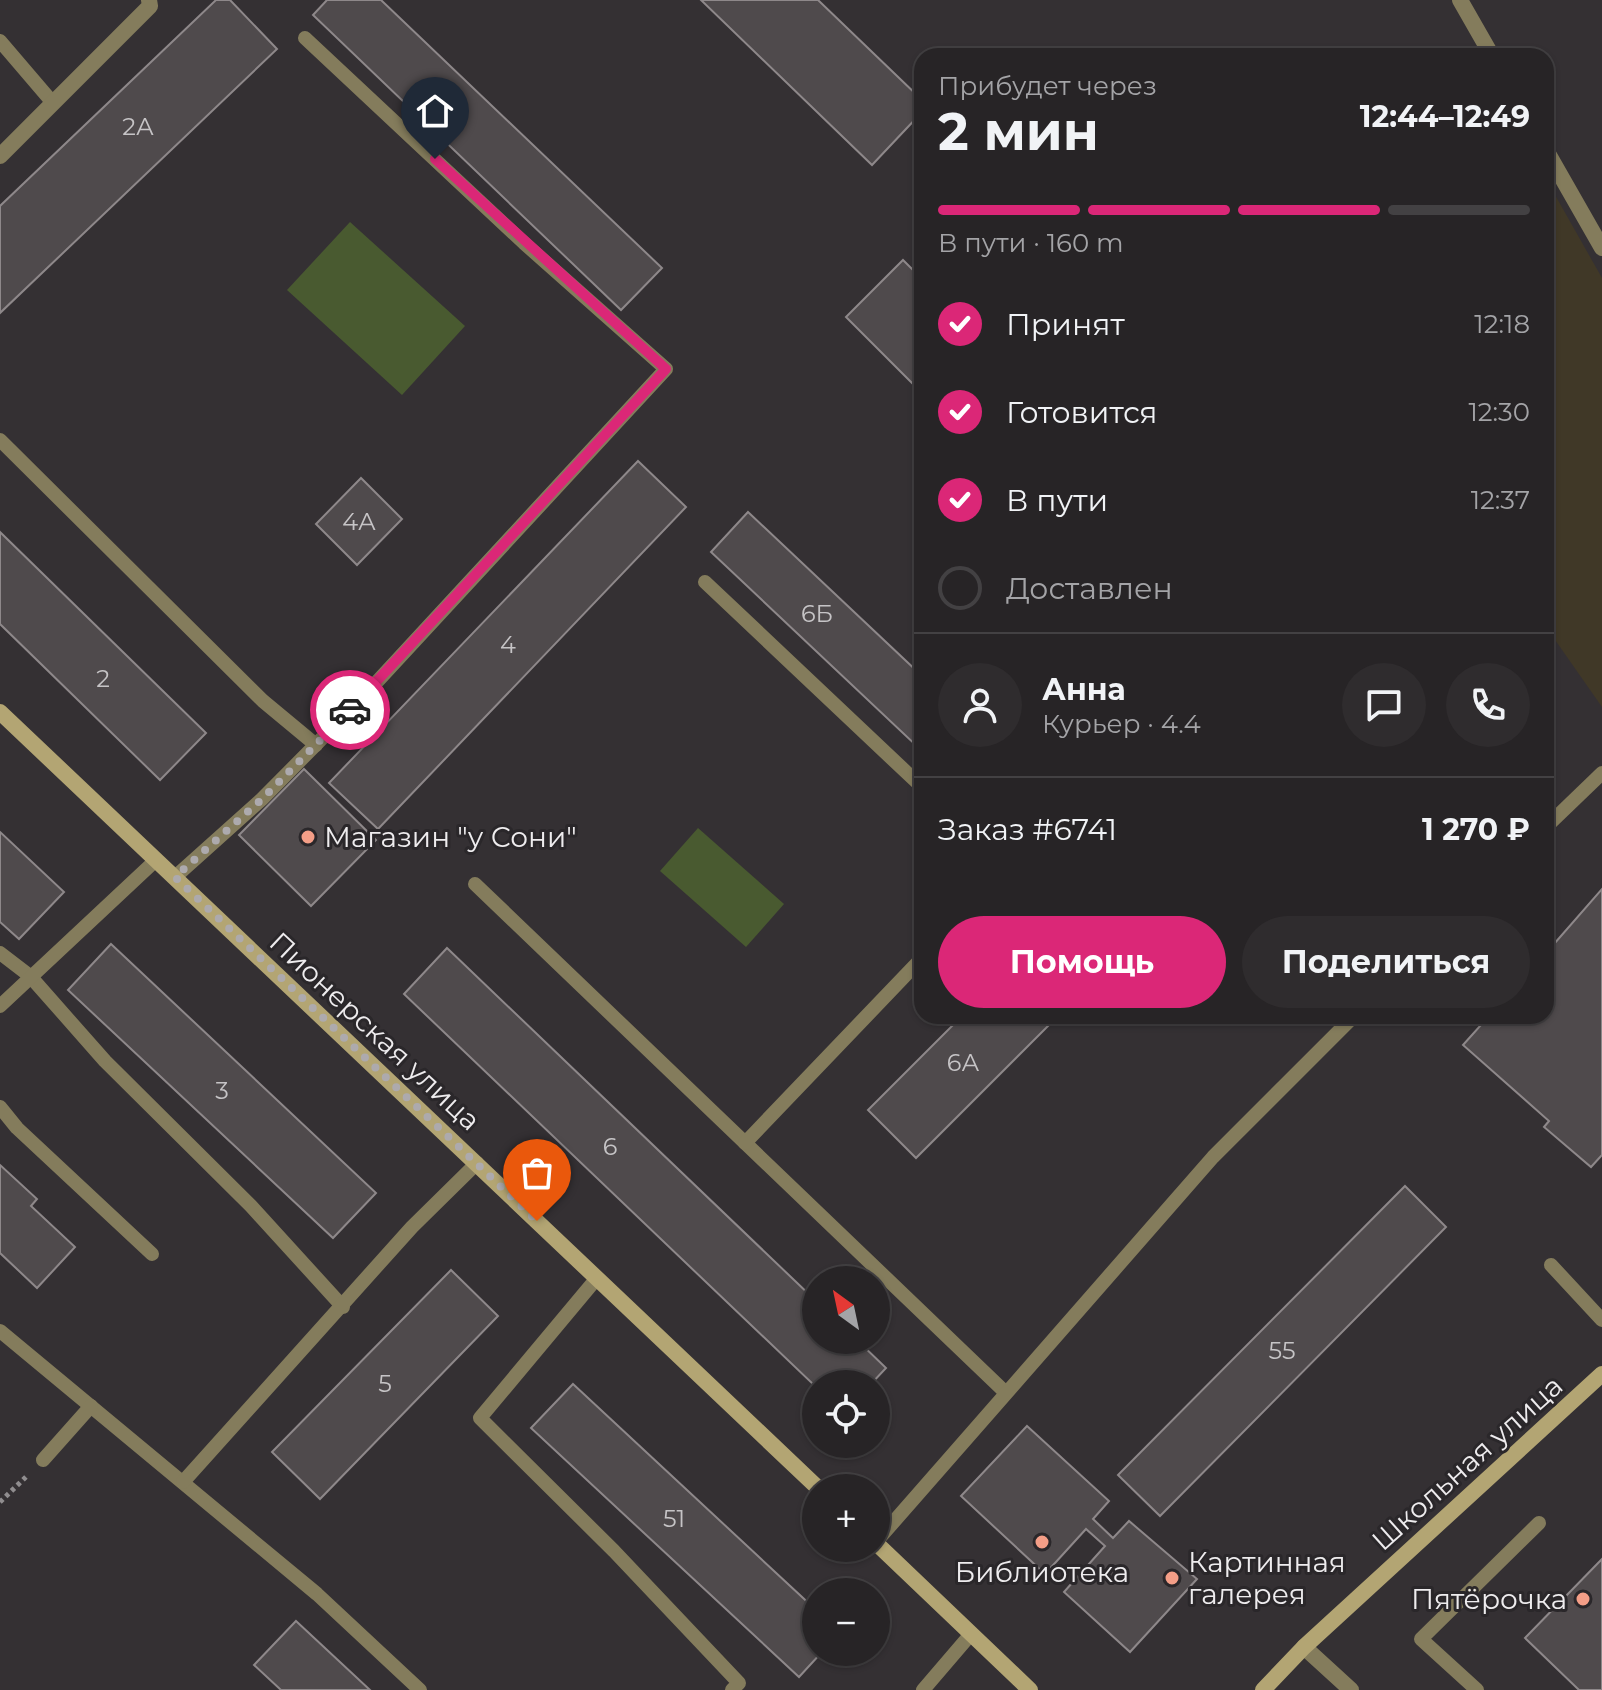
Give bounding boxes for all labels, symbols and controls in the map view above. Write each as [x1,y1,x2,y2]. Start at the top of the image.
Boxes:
text: Прибудет через [938,70,1157,102]
pin [401,77,469,159]
icon: home [413,89,457,133]
text: 12:44–12:49 [1360,98,1530,135]
text: 2 мин [938,100,1099,163]
house number: 2А [122,112,154,141]
text: В пути · 160 m [938,227,1124,259]
icon: check [938,302,982,346]
text: Принят [1006,306,1125,343]
text: 12:18 [1474,308,1530,340]
icon: check [938,390,982,434]
text: Готовится [1006,394,1158,431]
text: 12:30 [1468,396,1530,428]
icon: check [938,478,982,522]
text: В пути [1006,482,1108,519]
text: 12:37 [1471,484,1530,516]
house number: 4А [342,507,376,536]
text: Доставлен [1006,570,1173,607]
house number: 6Б [801,599,833,628]
house number: 4 [500,630,516,659]
button: person [938,663,1022,747]
button: chat [1342,663,1426,747]
button: phone [1446,663,1530,747]
house number: 2 [96,664,110,693]
courier [310,670,390,750]
text: Анна [1042,671,1126,708]
icon: car [328,688,372,732]
text: Курьер · 4.4 [1042,708,1201,740]
text: Заказ #6741 [938,811,1117,848]
text: 1 270 ₽ [1422,811,1530,848]
place label: Магазин "у Сони" [324,820,577,854]
marker: Магазин "у Сони" [299,828,317,846]
button: Помощь [938,916,1226,1008]
button: Поделиться [1242,916,1530,1008]
street label: Пионерская улица [263,925,487,1137]
house number: 6А [947,1048,979,1077]
house number: 3 [215,1076,229,1105]
house number: 6 [603,1132,617,1161]
pin [503,1139,571,1221]
icon: bag [515,1151,559,1195]
north arrow [802,1266,890,1354]
map controls [802,1266,890,1666]
house number: 55 [1268,1336,1296,1365]
house number: 5 [378,1369,392,1398]
street label: Школьная улица [1365,1369,1569,1557]
button: locate [802,1370,890,1458]
button: + [802,1474,890,1562]
house number: 51 [663,1504,685,1533]
marker: Библиотека [1033,1533,1051,1551]
place label: Картинная галерея [1188,1545,1346,1611]
place label: Библиотека [955,1555,1129,1589]
marker: Картинная галерея [1163,1569,1181,1587]
button: − [802,1578,890,1666]
place label: Пятёрочка [1411,1582,1567,1616]
marker: Пятёрочка [1574,1590,1592,1608]

